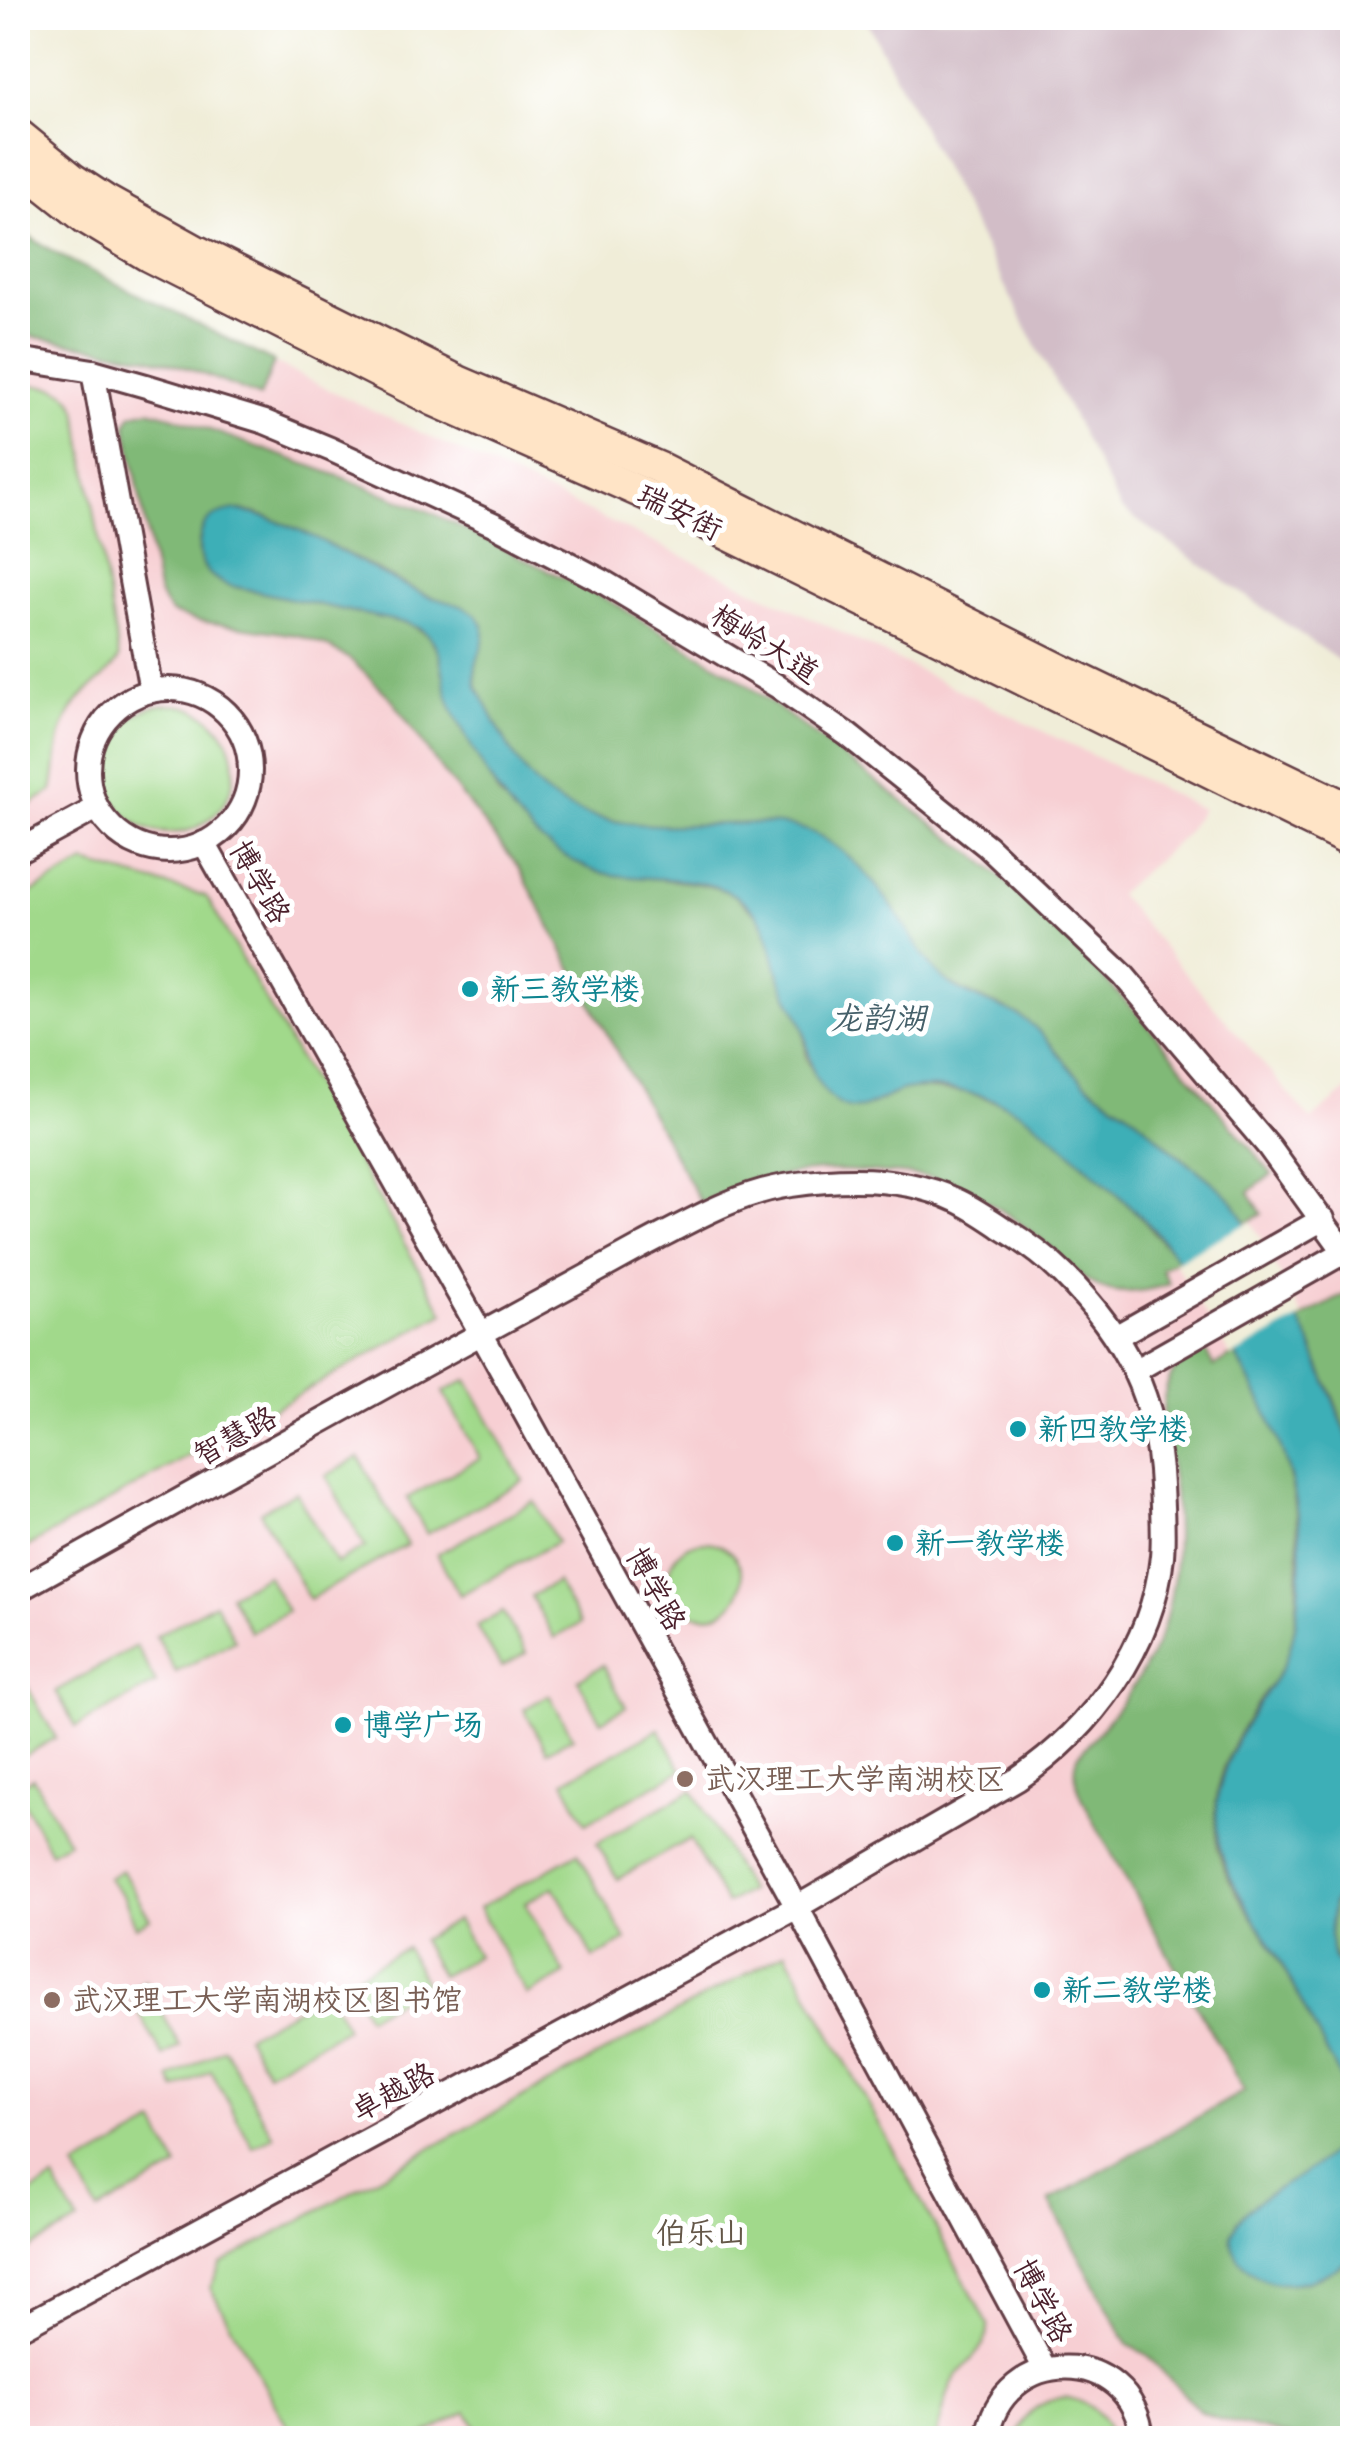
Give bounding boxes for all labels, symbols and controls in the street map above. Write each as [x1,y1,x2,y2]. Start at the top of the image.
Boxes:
street label: 瑞安街 [628,468,732,556]
street label: 梅岭大道 [700,589,830,699]
street label: 博学路 [214,830,306,934]
place label: 新三教学楼 [490,962,640,1016]
marker: 新三教学楼 [459,978,481,1000]
water label: 龙韵湖 [830,990,929,1047]
street label: 智慧路 [183,1391,287,1481]
place label: 新四教学楼 [1038,1402,1188,1456]
marker: 新四教学楼 [1007,1418,1029,1440]
place label: 新一教学楼 [915,1516,1065,1570]
marker: 新一教学楼 [884,1532,906,1554]
street label: 博学路 [611,1537,701,1641]
place label: 博学广场 [363,1698,483,1752]
marker: 博学广场 [332,1714,354,1736]
place label: 武汉理工大学南湖校区 [705,1752,1005,1806]
marker: 武汉理工大学南湖校区 [674,1768,696,1790]
place label: 新二教学楼 [1062,1963,1212,2017]
place label: 武汉理工大学南湖校区图书馆 [72,1973,462,2027]
marker: 新二教学楼 [1031,1979,1053,2001]
marker: 武汉理工大学南湖校区图书馆 [41,1989,63,2011]
street label: 卓越路 [341,2047,445,2137]
park label: 伯乐山 [656,2206,746,2260]
street label: 博学路 [998,2249,1088,2353]

